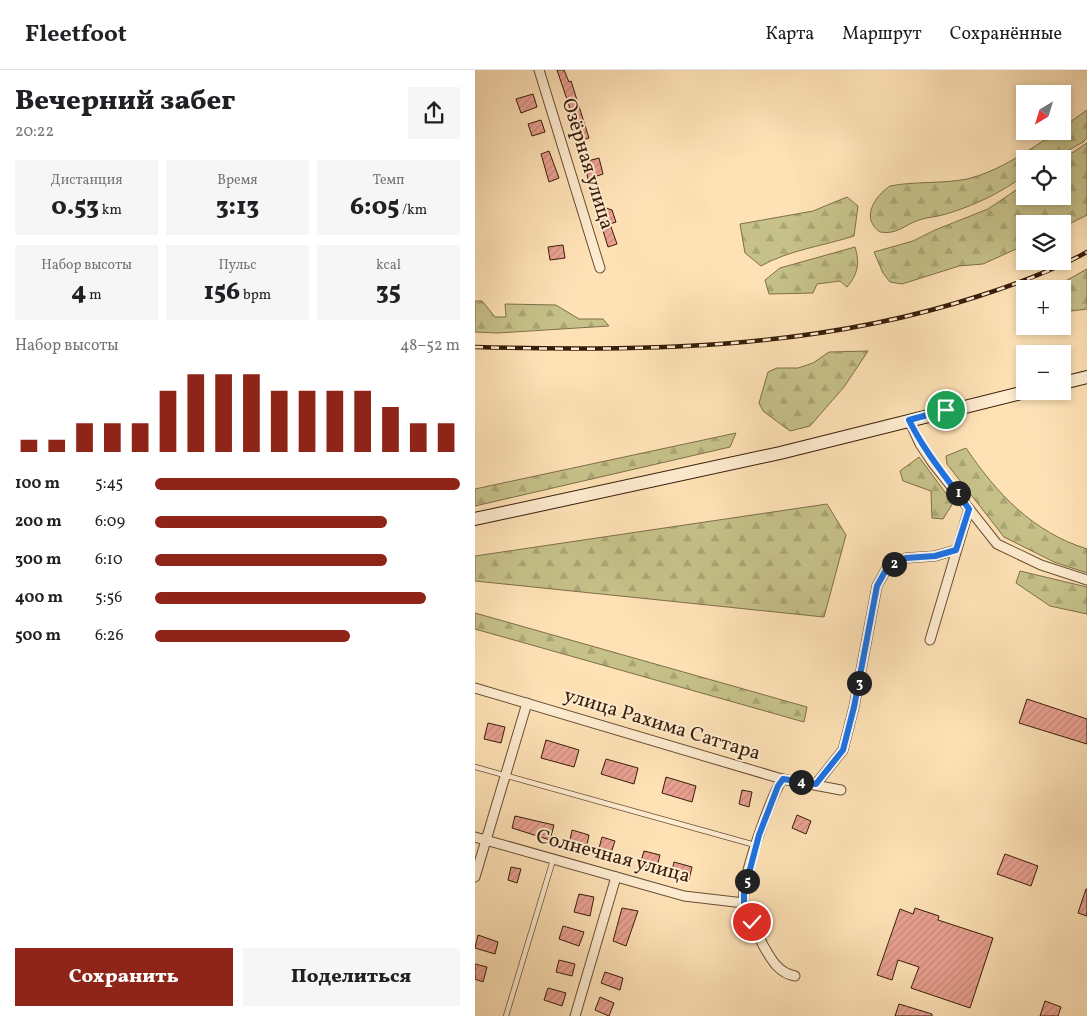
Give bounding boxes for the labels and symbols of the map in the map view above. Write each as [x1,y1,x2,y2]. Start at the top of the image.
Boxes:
north arrow [1016,85,1071,140]
street label: Озёрная улица [554,95,620,233]
pin [925,389,967,431]
pin: 1 [945,480,971,506]
pin: 2 [881,552,907,576]
pin: 3 [847,670,871,696]
street label: улица Рахима Саттара [560,682,764,768]
pin: 4 [789,770,813,794]
street label: Солнечная улица [533,823,693,891]
pin: 5 [735,868,759,894]
pin [731,901,773,943]

